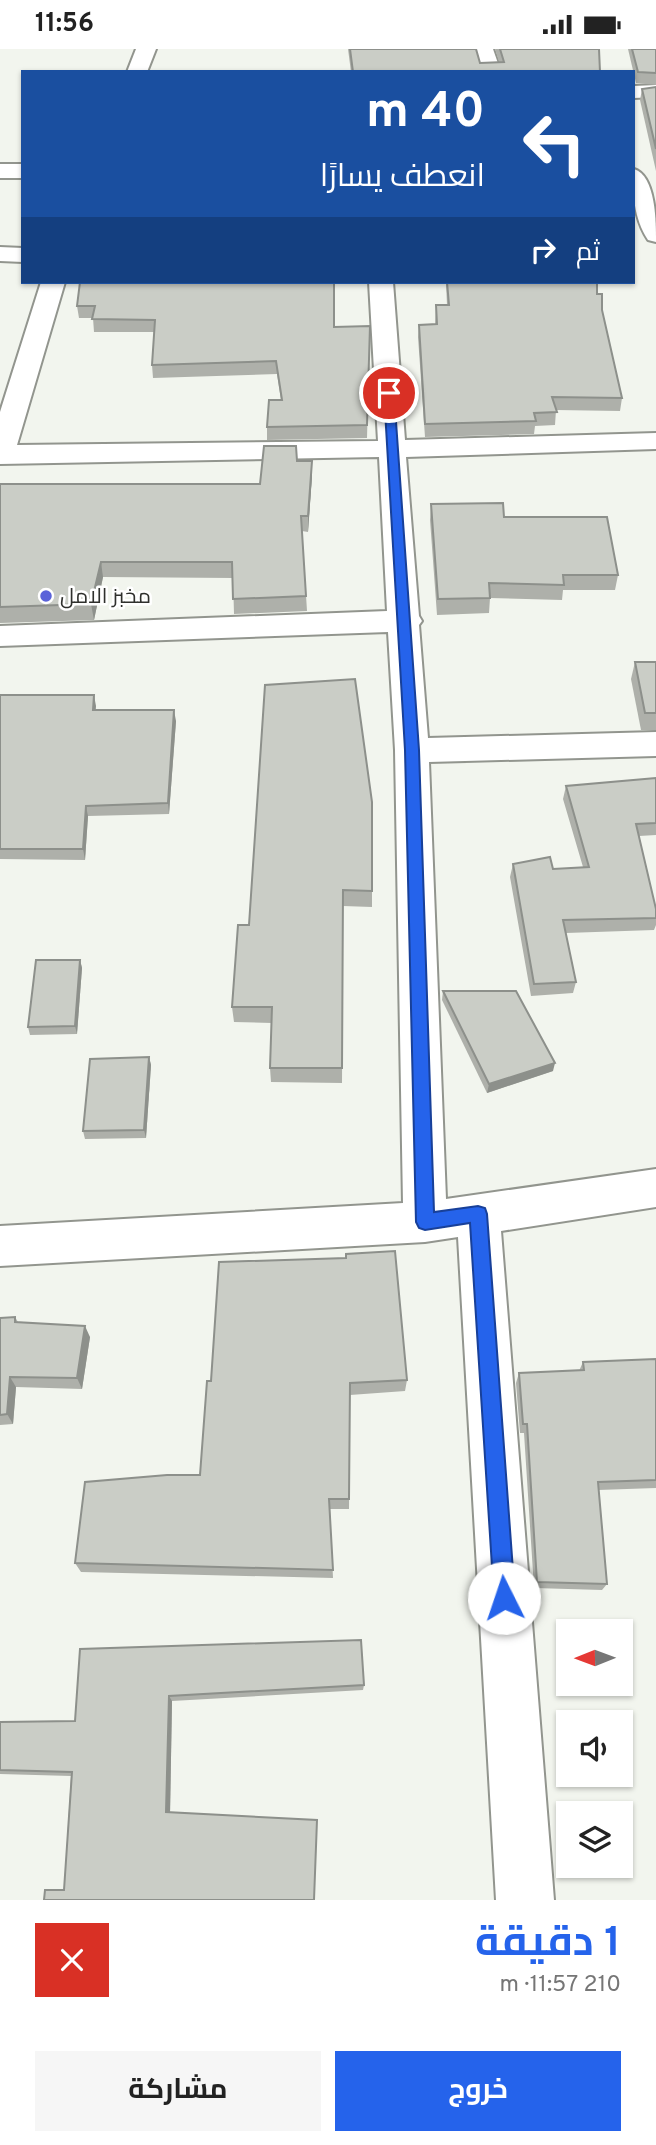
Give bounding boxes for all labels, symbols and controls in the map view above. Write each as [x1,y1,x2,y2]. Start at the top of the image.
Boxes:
text: 11:56 [35,8,94,41]
text: 40 m [366,83,485,145]
icon: left [509,98,600,189]
text: انعطف يسارًا [320,158,485,198]
icon: right [524,231,562,269]
text: ثم [576,237,600,270]
pin [359,363,419,423]
icon: arrive [370,374,408,412]
place label: مخبز الامل [60,584,151,611]
marker: مخبز الامل [38,588,54,604]
position arrow [467,1561,541,1635]
north arrow [556,1619,634,1696]
map controls [556,1619,633,1878]
button: sound [556,1710,633,1787]
button: layers [556,1801,633,1878]
text: 1 دقيقة [475,1918,621,1971]
button: close [35,1923,109,1997]
text: 210 m · 11:57 [499,1971,621,2000]
button: مشاركة [35,2051,321,2131]
button: خروج [335,2051,621,2131]

